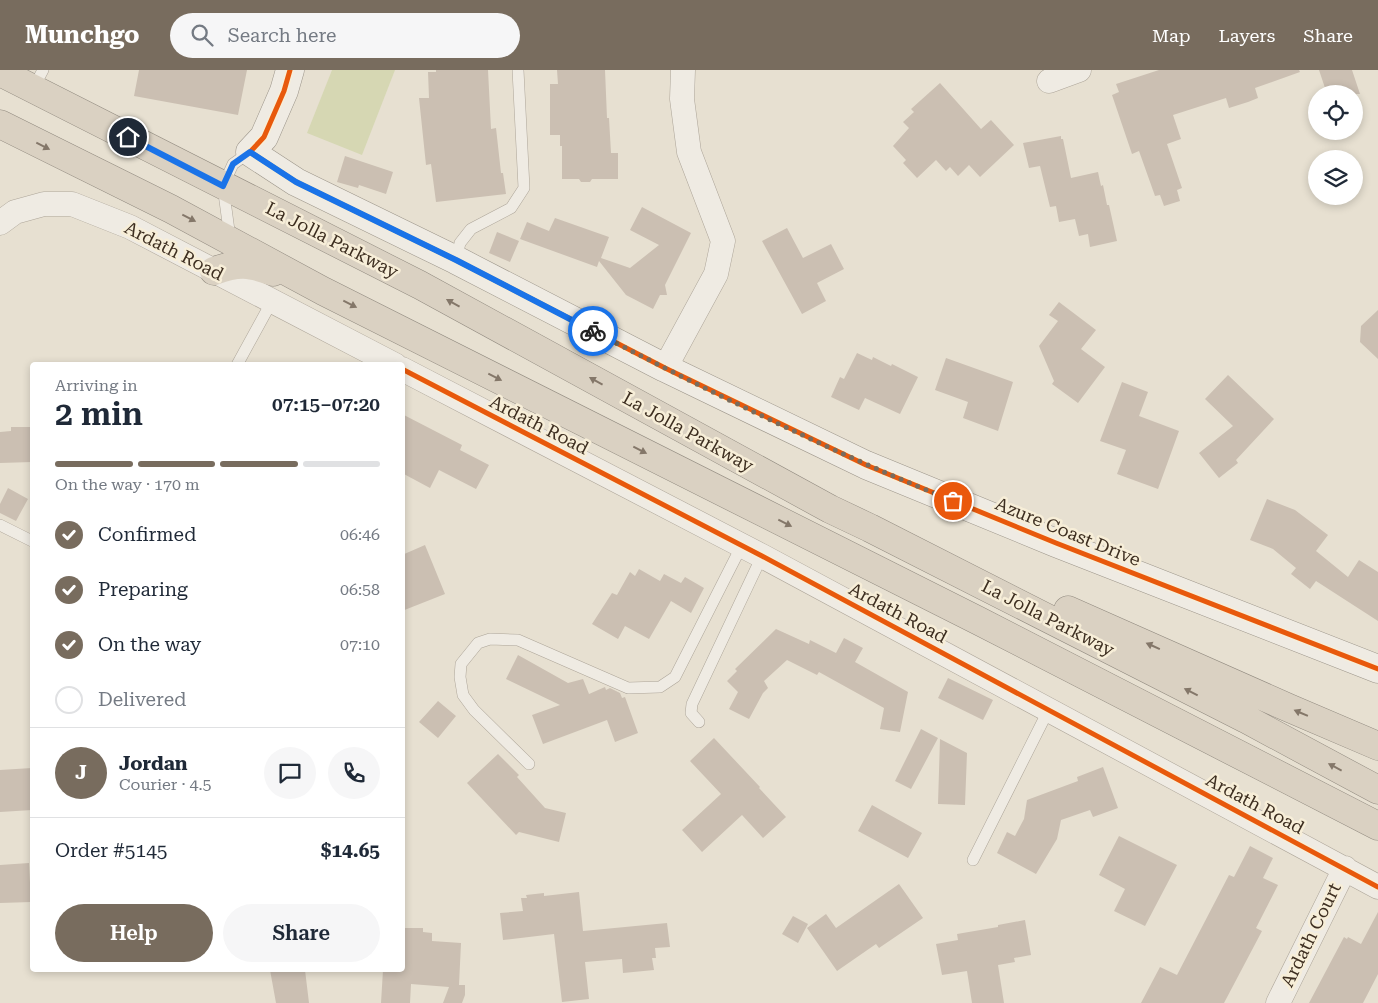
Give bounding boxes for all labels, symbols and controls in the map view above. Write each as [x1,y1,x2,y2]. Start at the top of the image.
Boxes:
search box [170,13,520,58]
text: Munchgo [25,21,140,49]
icon: search [188,21,216,49]
text: Search here [228,24,336,47]
text: Map [1152,25,1191,46]
text: Layers [1219,25,1275,46]
text: Share [1303,25,1353,46]
map controls [1308,85,1363,205]
button: locate [1308,85,1363,140]
pin [107,116,149,158]
icon: home [114,123,142,151]
one-way arrow [36,142,51,150]
button: layers [1308,150,1363,205]
street label: La Jolla Parkway [262,197,402,282]
one-way arrow [182,214,196,222]
street label: Ardath Road [121,217,228,285]
one-way arrow [446,299,460,308]
one-way arrow [343,300,357,308]
courier [568,306,618,356]
icon: bike [579,317,607,345]
one-way arrow [488,373,502,381]
text: Arriving in [55,376,138,395]
one-way arrow [589,377,602,386]
street label: La Jolla Parkway [619,387,758,476]
street label: Ardath Road [486,391,593,459]
text: 07:15–07:20 [272,393,380,416]
text: 2 min [55,395,143,433]
one-way arrow [633,445,648,454]
text: On the way · 170 m [55,475,200,494]
pin [932,480,974,522]
icon: bag [939,487,967,515]
street label: Azure Coast Drive [993,493,1144,570]
one-way arrow [778,519,793,527]
icon: check [55,521,83,549]
text: Confirmed [98,523,196,546]
text: 06:46 [340,525,380,544]
street label: La Jolla Parkway [978,575,1118,660]
icon: check [55,576,83,604]
text: Preparing [98,578,188,601]
street label: Ardath Road [846,578,951,647]
text: 06:58 [340,580,380,599]
icon: check [55,631,83,659]
text: On the way [98,633,201,656]
text: 07:10 [340,635,380,654]
one-way arrow [1146,642,1160,650]
one-way arrow [1184,687,1198,695]
text: Delivered [98,688,186,711]
one-way arrow [1294,709,1308,717]
button: chat [264,747,316,799]
button: phone [328,747,380,799]
text: Jordan [119,752,188,775]
text: J [75,761,87,784]
one-way arrow [1328,763,1342,771]
street label: Ardath Road [1203,769,1308,838]
text: Courier · 4.5 [119,775,212,794]
text: Order #5145 [55,839,167,862]
text: $14.65 [321,839,380,862]
street label: Ardath Court [1276,879,1345,990]
button: Help [55,904,213,962]
button: Share [223,904,380,962]

